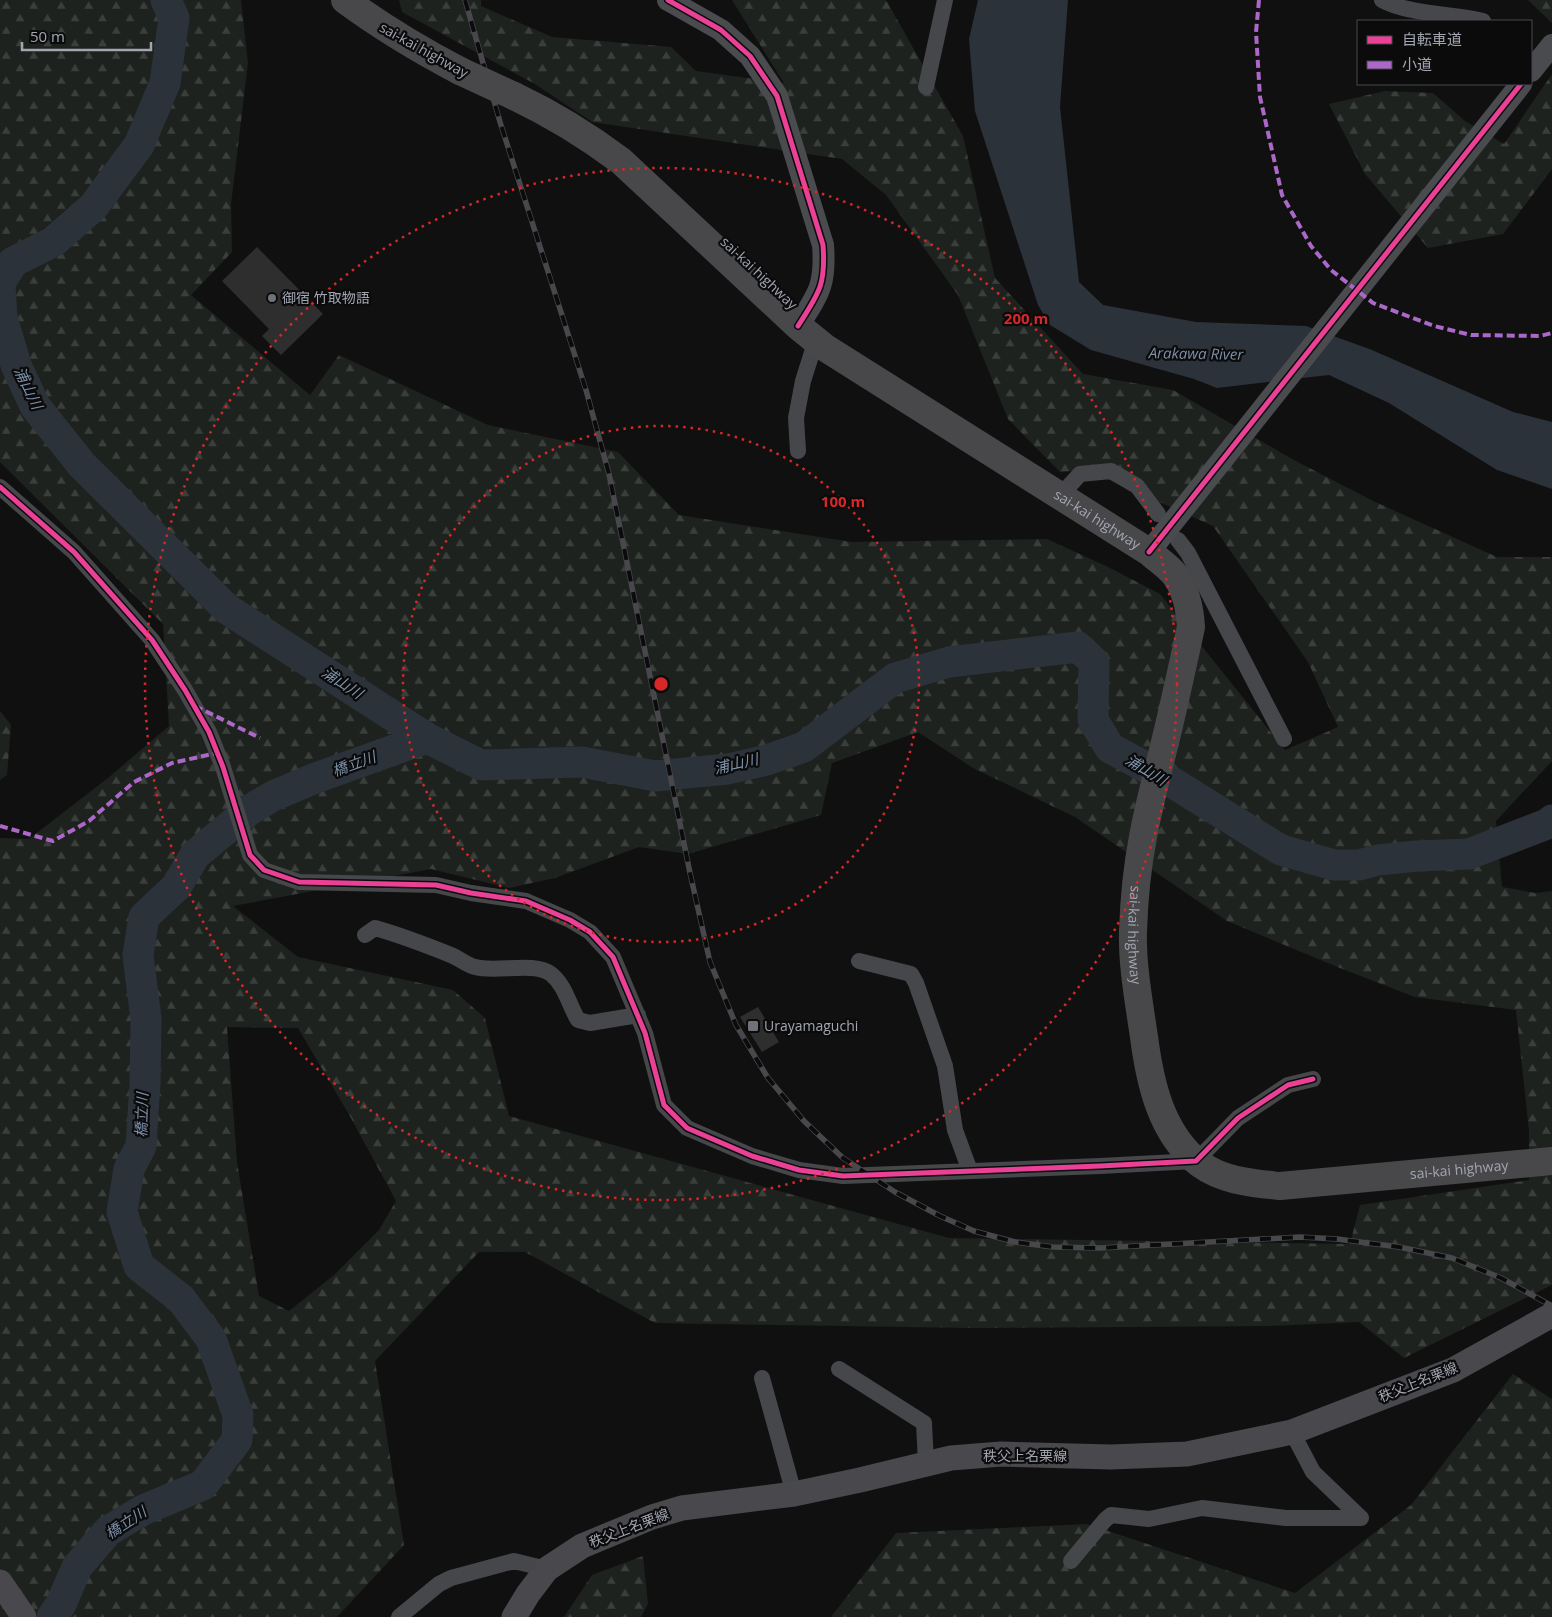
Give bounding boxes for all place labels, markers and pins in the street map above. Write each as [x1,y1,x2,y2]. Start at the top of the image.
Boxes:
place label: 御宿 竹取物語 [282,288,370,307]
marker: 御宿 竹取物語 [266,292,278,304]
centre of rings [652,675,670,693]
place label: Urayamaguchi [764,1016,858,1035]
marker: Urayamaguchi [746,1019,760,1033]

